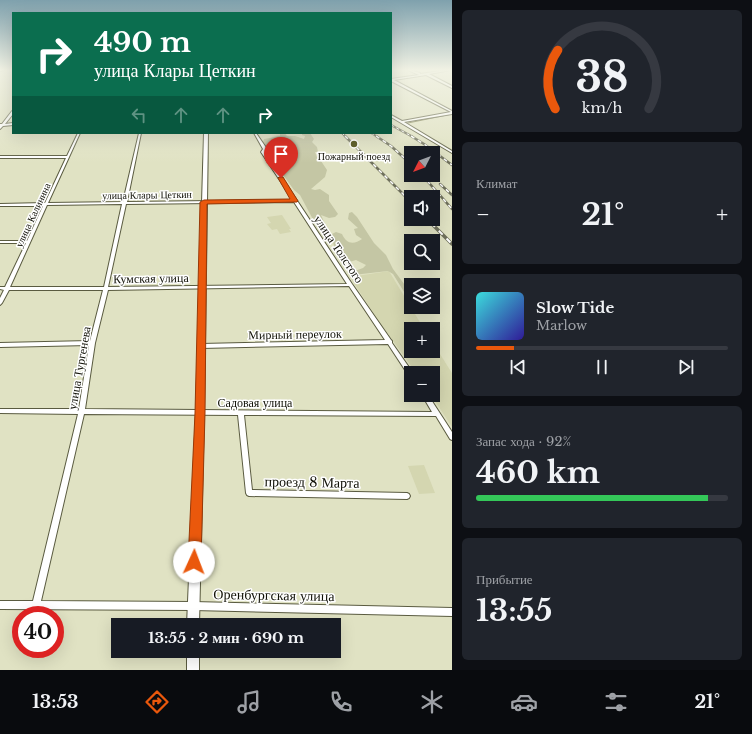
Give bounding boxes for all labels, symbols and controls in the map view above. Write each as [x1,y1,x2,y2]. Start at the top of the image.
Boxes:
text: 490 m [94,25,191,60]
icon: right [28,28,80,80]
text: 38 [576,52,628,103]
text: улица Клары Цеткин [94,60,256,82]
text: km/h [582,99,622,117]
icon: left [128,104,150,126]
icon: ahead [170,104,192,126]
icon: ahead [212,104,234,126]
icon: right [254,104,276,126]
pin [264,137,298,178]
marker: Пожарный поезд [349,139,359,149]
icon: arrive [270,143,292,165]
north arrow [404,146,440,182]
map controls [404,146,440,402]
place label: Пожарный поезд [318,150,390,163]
text: Климат [476,175,517,192]
street label: улица Калинина [12,180,54,249]
street label: улица Клары Цеткин [102,188,193,202]
button: sound [404,190,440,226]
text: 21° [582,196,624,233]
text: − [476,201,490,228]
text: + [716,201,728,228]
street label: улица Толстого [311,212,367,286]
button: search [404,234,440,270]
street label: Кумская улица [113,270,190,286]
button: layers [404,278,440,314]
text: Slow Tide [536,298,614,317]
text: Marlow [536,317,587,334]
button: + [404,322,440,358]
street label: улица Тургенева [64,324,94,411]
street label: Мирный переулок [248,326,342,342]
icon: previous [507,356,529,378]
icon: pause [591,356,613,378]
icon: next [675,356,697,378]
button: − [404,366,440,402]
street label: Садовая улица [218,395,293,410]
text: Запас хода · 92% [476,433,571,450]
text: 460 km [476,454,600,491]
street label: проезд 8 Марта [264,472,360,492]
position arrow [173,541,215,583]
text: Прибытие [476,571,533,588]
street label: Оренбургская улица [213,585,336,605]
text: 13:55 [476,592,552,629]
speed limit sign: 40 [12,606,64,658]
text: 13:55 · 2 мин · 690 m [148,628,304,647]
icon: directions [143,688,171,716]
icon: music [235,688,263,716]
icon: phone [327,688,355,716]
icon: climate [418,688,446,716]
icon: car [510,688,538,716]
icon: filters [602,688,630,716]
text: 13:53 [32,691,79,713]
text: 21° [694,691,720,713]

